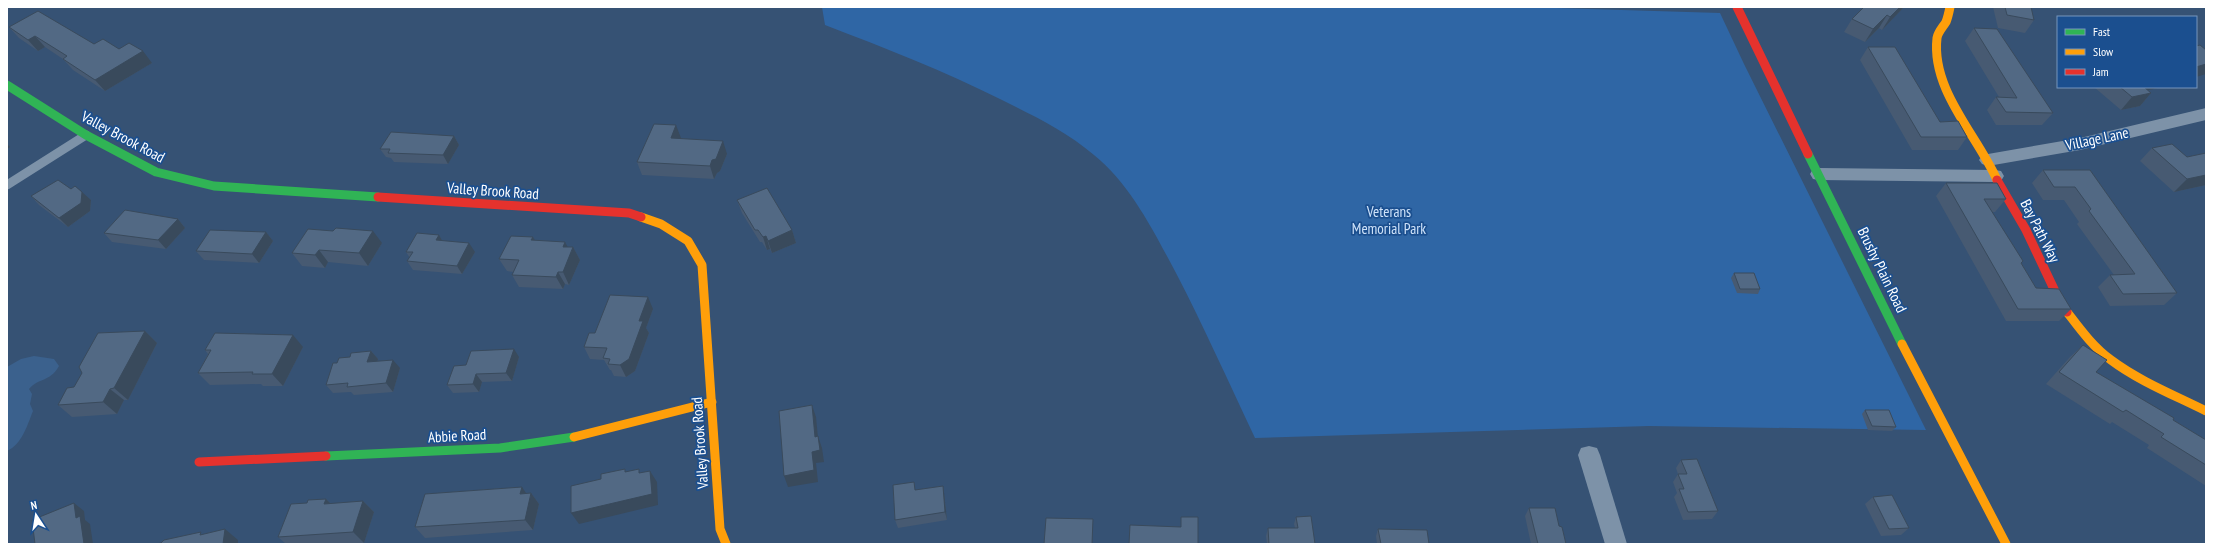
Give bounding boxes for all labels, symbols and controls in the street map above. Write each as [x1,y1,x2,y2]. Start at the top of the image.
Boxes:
legend [2057,16,2197,88]
text: Fast [2093,24,2111,39]
text: Slow [2093,44,2114,59]
text: Jam [2092,64,2109,79]
street label: Valley Brook Road [77,106,168,167]
street label: Village Lane [2063,123,2130,155]
street label: Valley Brook Road [445,178,540,203]
street label: Bay Path Way [2016,196,2065,266]
park label: Veterans Memorial Park [1352,202,1426,238]
street label: Brushy Plain Road [1854,224,1911,316]
street label: Valley Brook Road [687,396,712,491]
street label: Abbie Road [427,424,487,447]
north arrow [16,495,56,535]
text: N [30,498,38,513]

